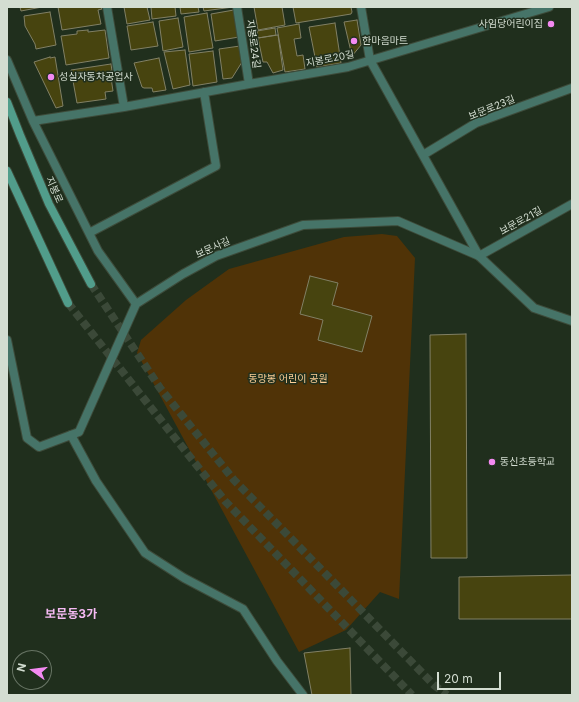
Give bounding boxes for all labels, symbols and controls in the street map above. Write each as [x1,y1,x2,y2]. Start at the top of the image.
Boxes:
place label: 사임당어린이집 [479,18,543,30]
street label: 지봉로24길 [244,19,262,69]
marker: 사임당어린이집 [546,19,556,29]
place label: 한마음마트 [362,35,408,47]
marker: 한마음마트 [349,36,359,46]
street label: 지봉로20길 [305,48,355,70]
place label: 성실자동차공업사 [59,71,133,83]
marker: 성실자동차공업사 [46,72,56,82]
street label: 보문로23길 [467,93,517,123]
street label: 지봉로 [43,175,65,205]
street label: 보문로21길 [498,204,544,238]
street label: 보문사길 [194,235,232,261]
park label: 동망봉 어린이 공원 [248,373,328,385]
place label: 동신초등학교 [500,456,555,468]
marker: 동신초등학교 [487,457,497,467]
district label: 보문동3가 [45,607,97,621]
north arrow [12,650,52,690]
text: N [14,662,29,673]
scale bar [439,664,503,690]
text: 20 m [444,671,473,686]

